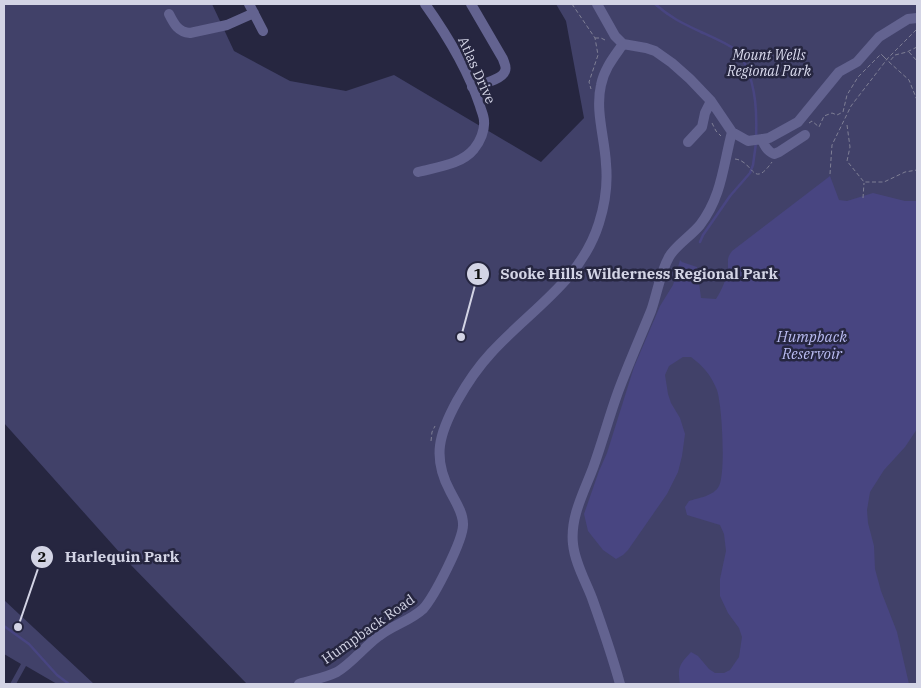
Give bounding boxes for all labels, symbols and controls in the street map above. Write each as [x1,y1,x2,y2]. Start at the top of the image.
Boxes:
street label: Atlas Drive [454,34,500,106]
park label: Mount Wells Regional Park [726,46,812,80]
callout: Sooke Hills Wilderness Regional Park [465,259,788,289]
text: 1 [473,264,483,283]
text: Sooke Hills Wilderness Regional Park [500,264,778,283]
water label: Humpback Reservoir [776,327,847,363]
callout: Harlequin Park [29,542,189,572]
text: 2 [37,547,47,566]
text: Harlequin Park [65,547,180,566]
street label: Humpback Road [318,590,419,668]

